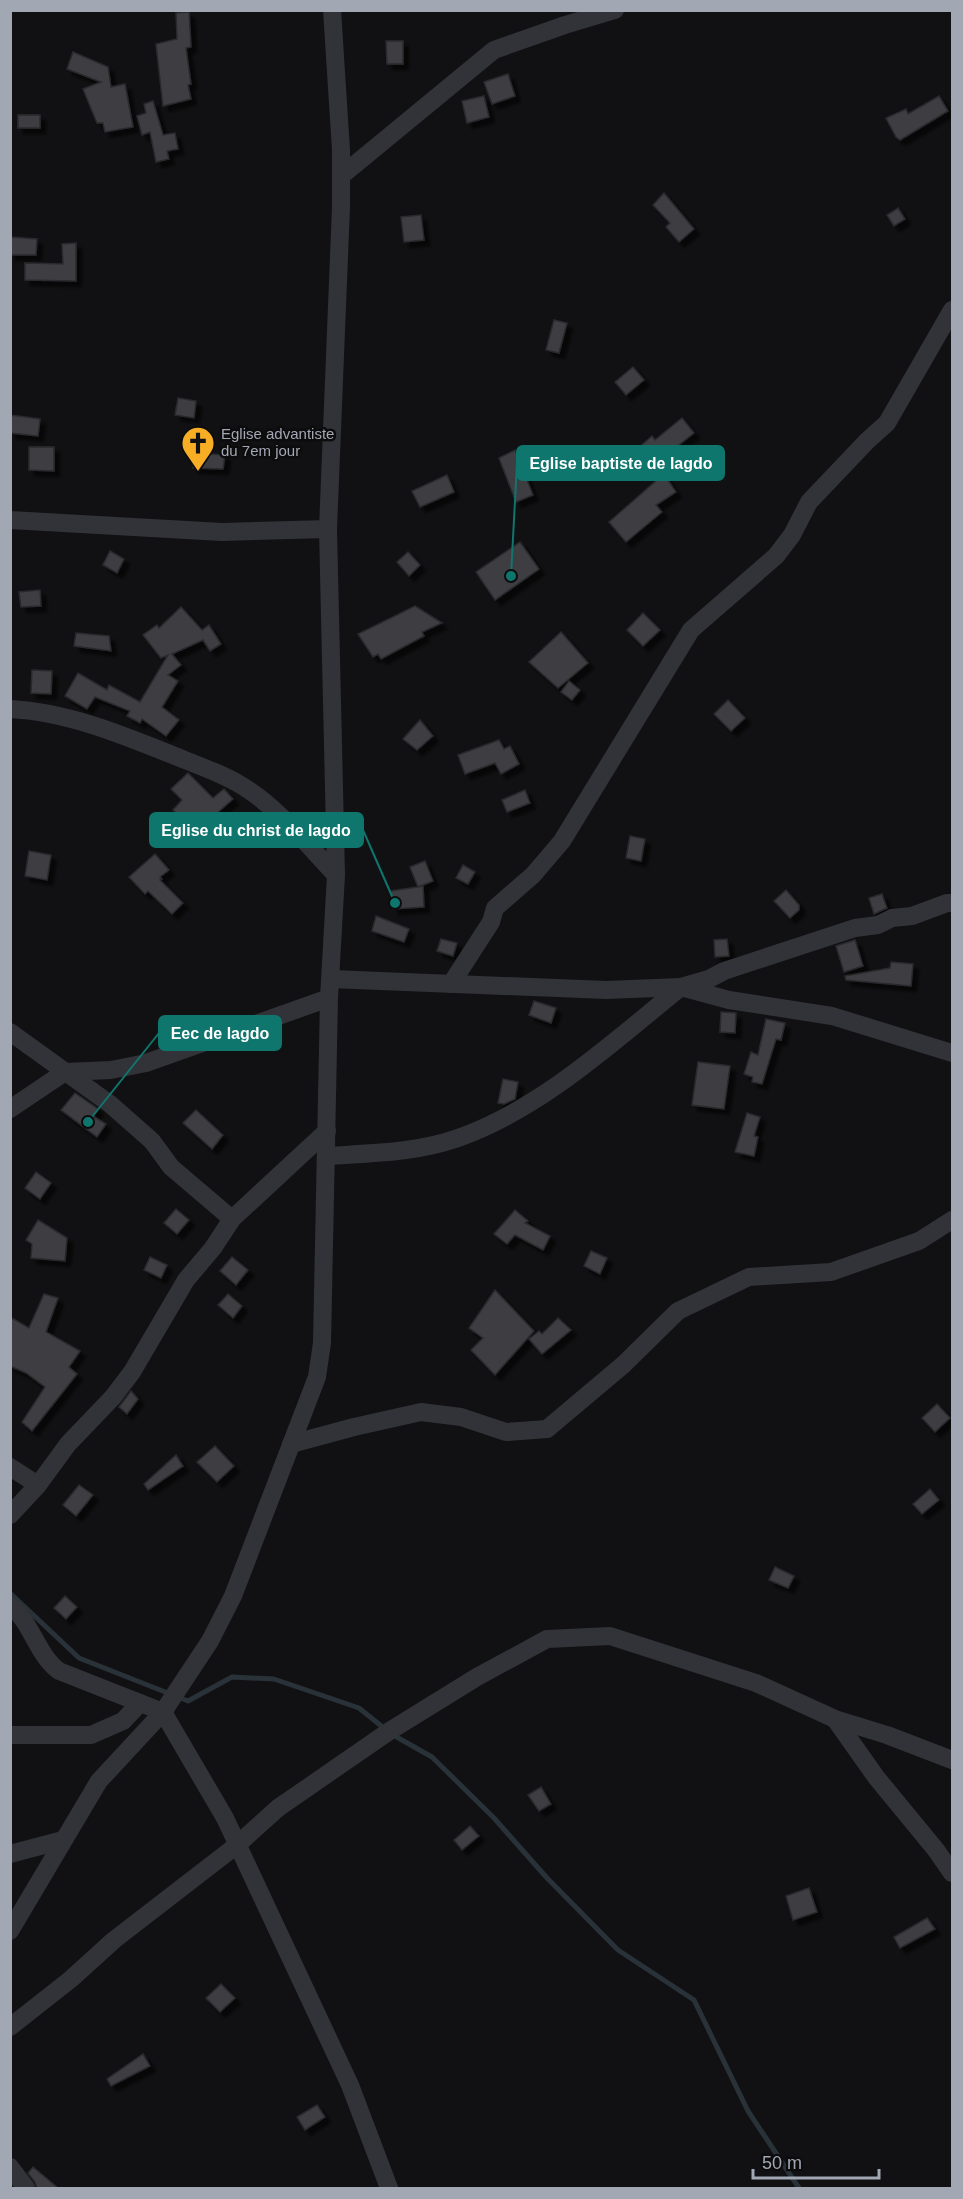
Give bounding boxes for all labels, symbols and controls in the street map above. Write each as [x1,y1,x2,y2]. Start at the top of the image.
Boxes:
church icon: Eglise advantiste du 7em jour [180,425,216,472]
place label: Eglise advantiste du 7em jour [221,425,334,459]
callout: Eglise baptiste de lagdo [517,446,724,480]
text: Eglise baptiste de lagdo [529,455,713,472]
callout: Eglise du christ de lagdo [150,813,363,847]
text: Eglise du christ de lagdo [161,822,351,839]
callout: Eec de lagdo [159,1016,281,1050]
text: Eec de lagdo [171,1025,270,1042]
scale bar [753,2142,879,2180]
text: 50 m [762,2153,802,2173]

